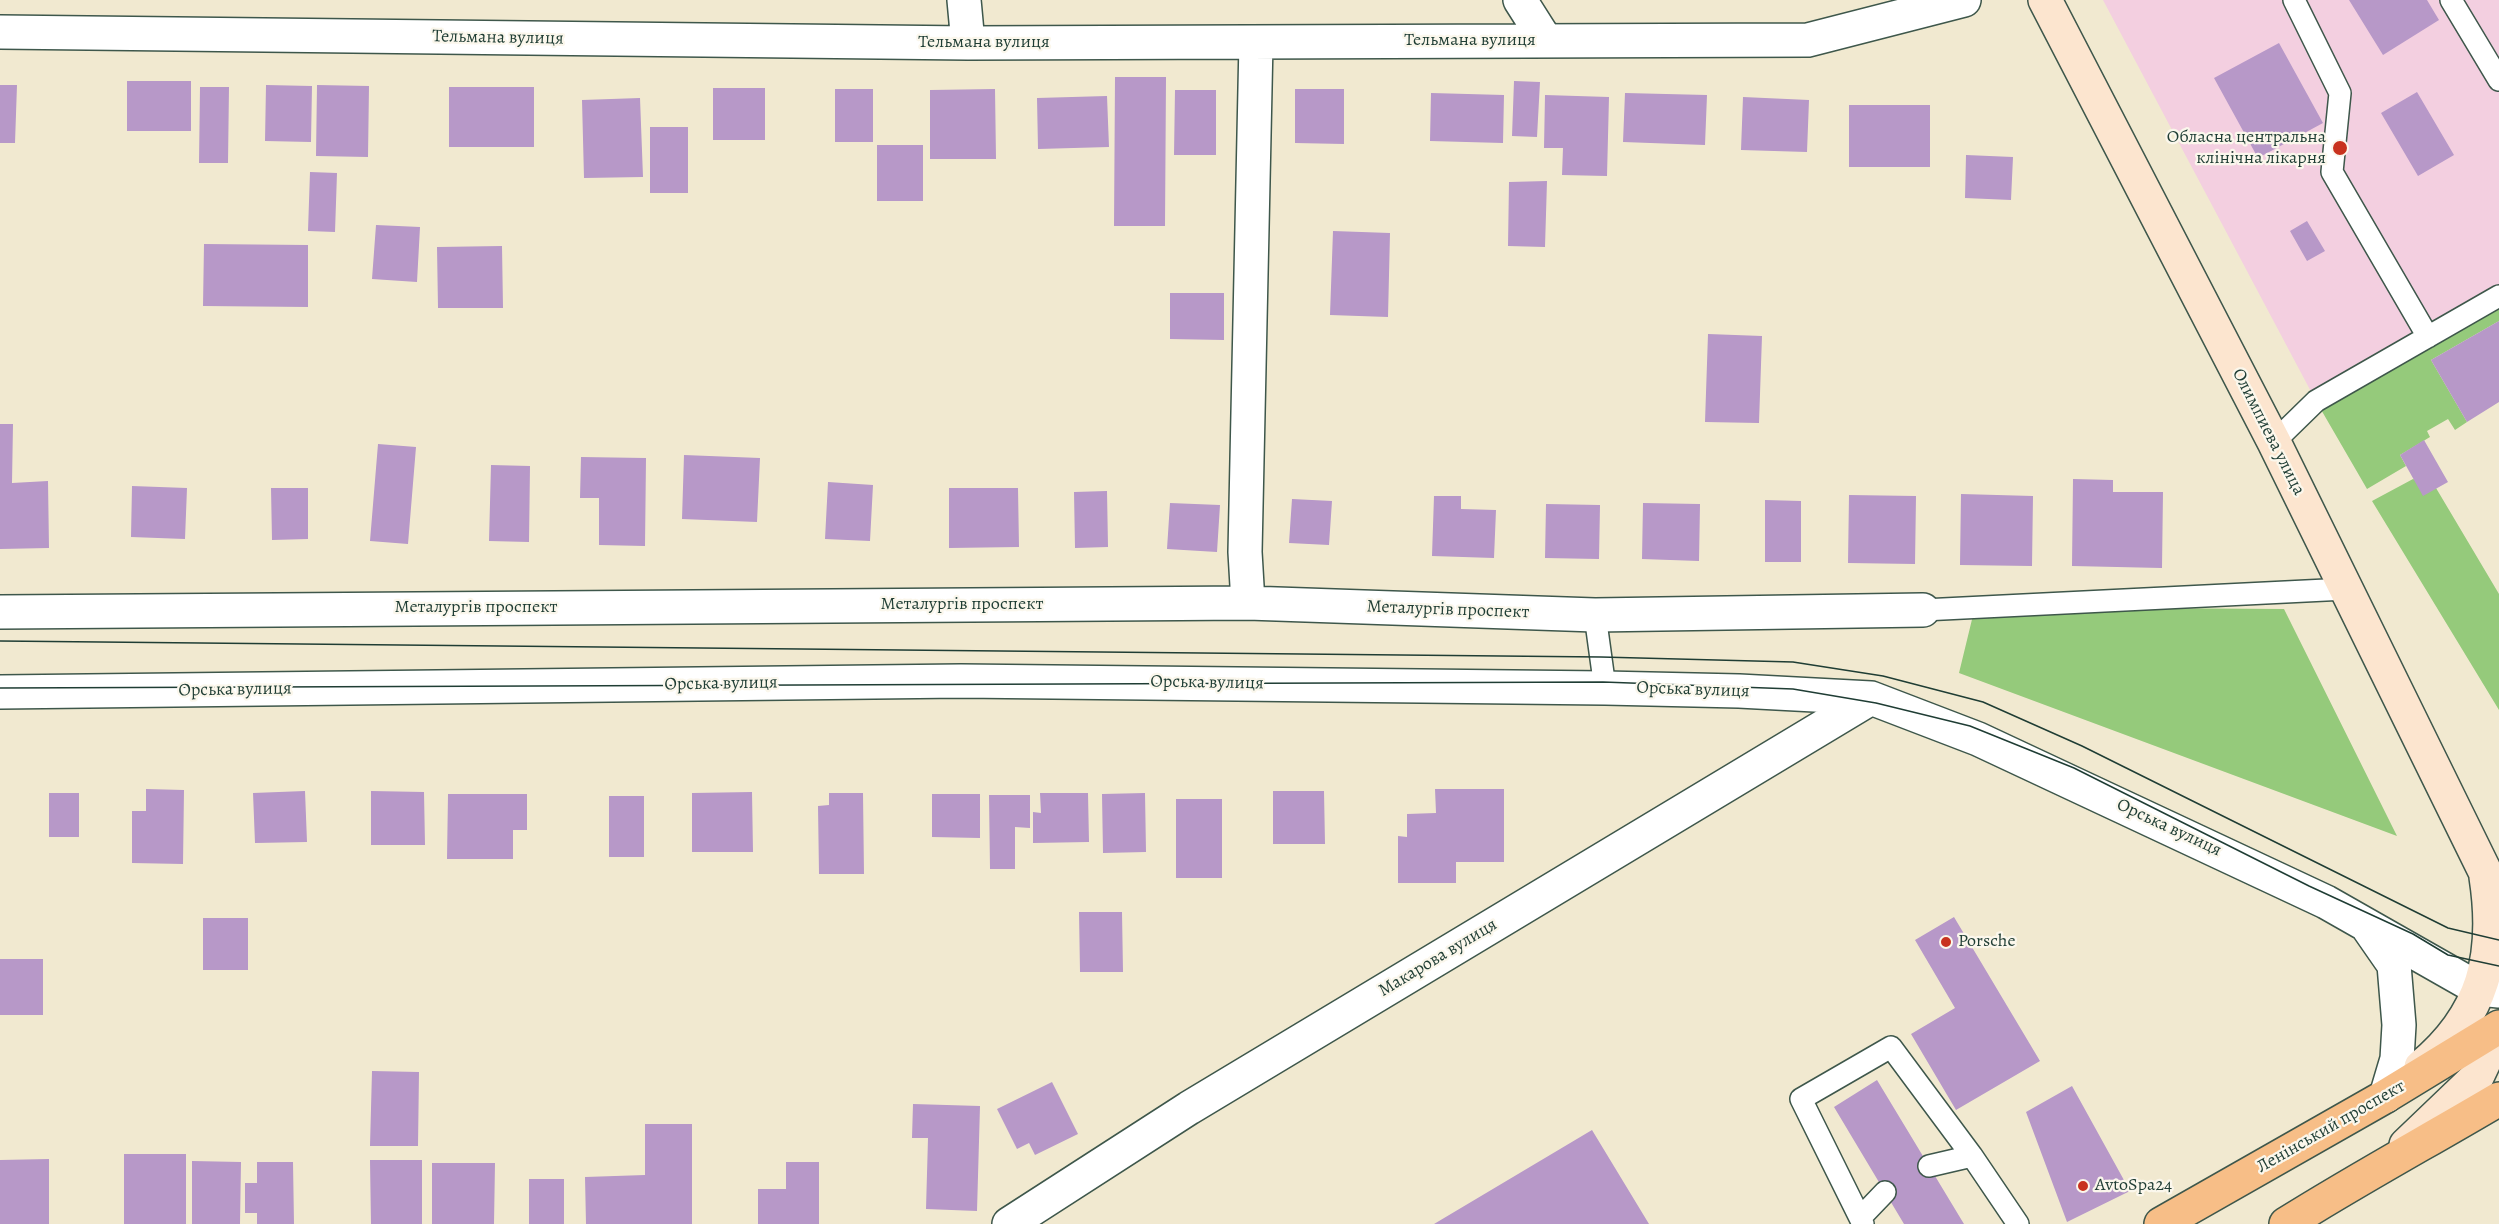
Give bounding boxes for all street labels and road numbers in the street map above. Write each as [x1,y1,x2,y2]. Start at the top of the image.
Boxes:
street label: Тельмана вулиця [432,26,564,50]
street label: Тельмана вулиця [1404,30,1536,52]
street label: Тельмана вулиця [918,32,1050,54]
street label: Олимпиева улица [2227,365,2309,499]
street label: Металургів проспект [880,594,1044,616]
street label: Металургів проспект [1366,596,1530,624]
street label: Металургів проспект [394,597,558,619]
street label: Орська вулиця [1150,671,1264,695]
street label: Орська вулиця [664,672,778,696]
street label: Орська вулиця [1636,677,1750,703]
street label: Орська вулиця [178,678,292,702]
street label: Орська вулиця [2113,794,2225,862]
street label: Макарова вулиця [1375,914,1501,1002]
street label: Ленінський проспект [2253,1076,2409,1178]

